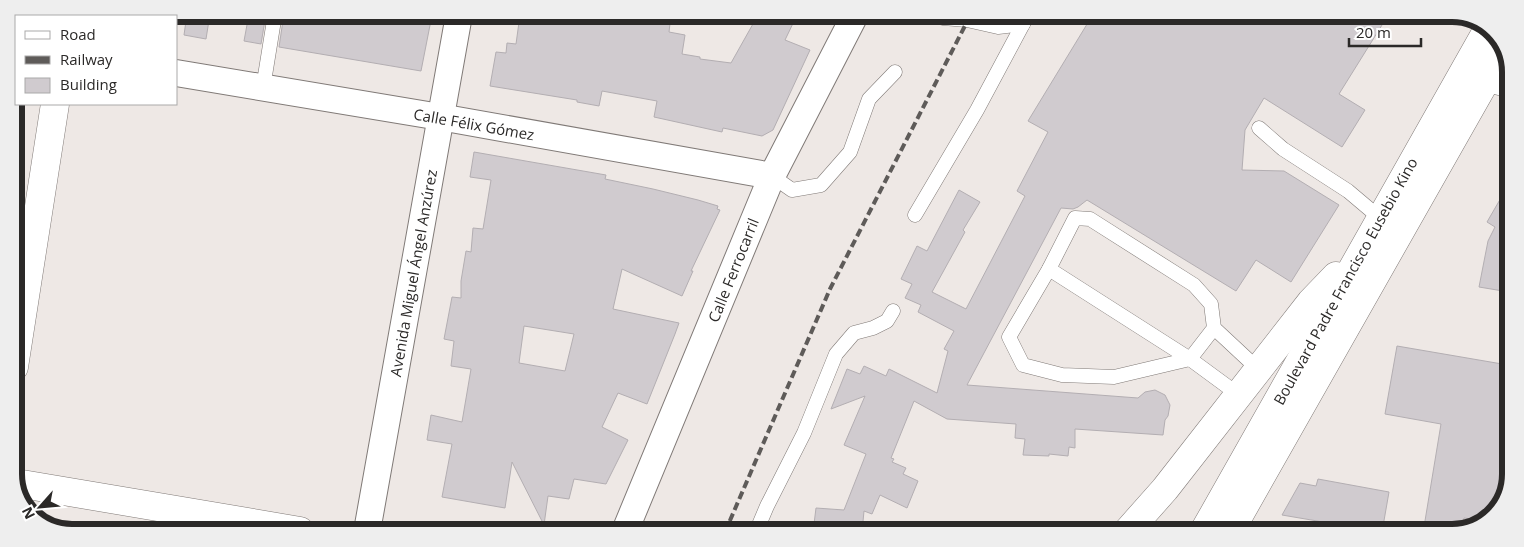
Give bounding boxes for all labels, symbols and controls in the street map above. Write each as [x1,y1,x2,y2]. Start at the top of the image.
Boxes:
legend [15,15,178,105]
scale bar [1349,15,1422,47]
text: 20 m [1356,22,1391,42]
text: Road [60,24,96,44]
text: Railway [60,49,113,69]
text: Building [60,74,117,94]
street label: Calle Félix Gómez [412,104,536,144]
street label: Boulevard Padre Francisco Eusebio Kino [1268,154,1422,408]
street label: Avenida Miguel Ángel Anzúrez [385,168,441,378]
street label: Calle Ferrocarril [703,215,763,325]
north arrow [15,482,65,532]
text: N [17,504,39,523]

